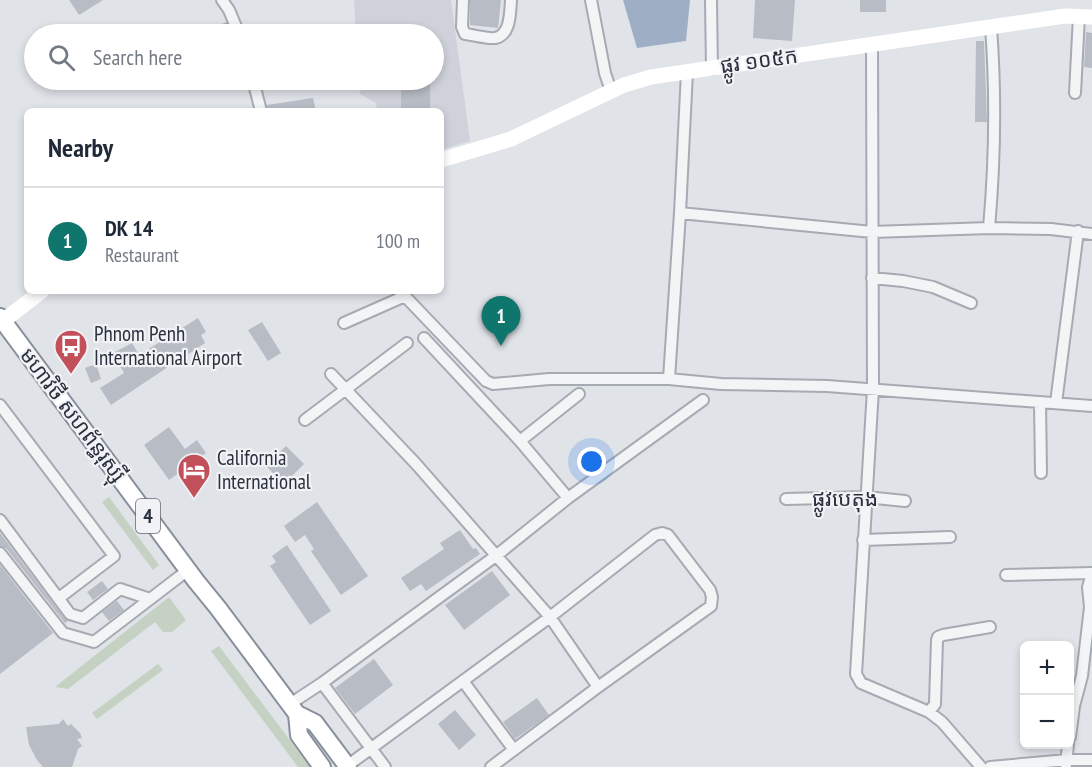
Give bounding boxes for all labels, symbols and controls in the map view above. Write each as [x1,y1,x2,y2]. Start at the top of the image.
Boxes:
search box [24,24,444,90]
icon: search [45,41,78,74]
street label: ផ្លូវ ១០៥ក [718,42,800,85]
text: Search here [93,43,182,71]
text: Nearby [48,131,113,164]
text: DK 14 [105,214,153,242]
text: 1 [63,228,72,254]
text: 100 m [376,228,420,254]
text: Restaurant [105,242,179,268]
pin: 1 [482,296,520,346]
place label: Phnom Penh International Airport [94,320,242,371]
bus stop icon: Phnom Penh International Airport [53,328,89,375]
street label: មហាវិថី សហព័ន្ធរុស្ស៊ី [10,342,133,490]
place label: California International [217,444,311,495]
your location [577,447,606,476]
hotel icon: California International [176,452,212,499]
street label: ផ្លូវបេតុង [812,485,878,518]
road number: 4 [136,499,160,533]
map controls [1020,641,1074,749]
button: + [1020,641,1074,695]
button: − [1020,695,1074,749]

